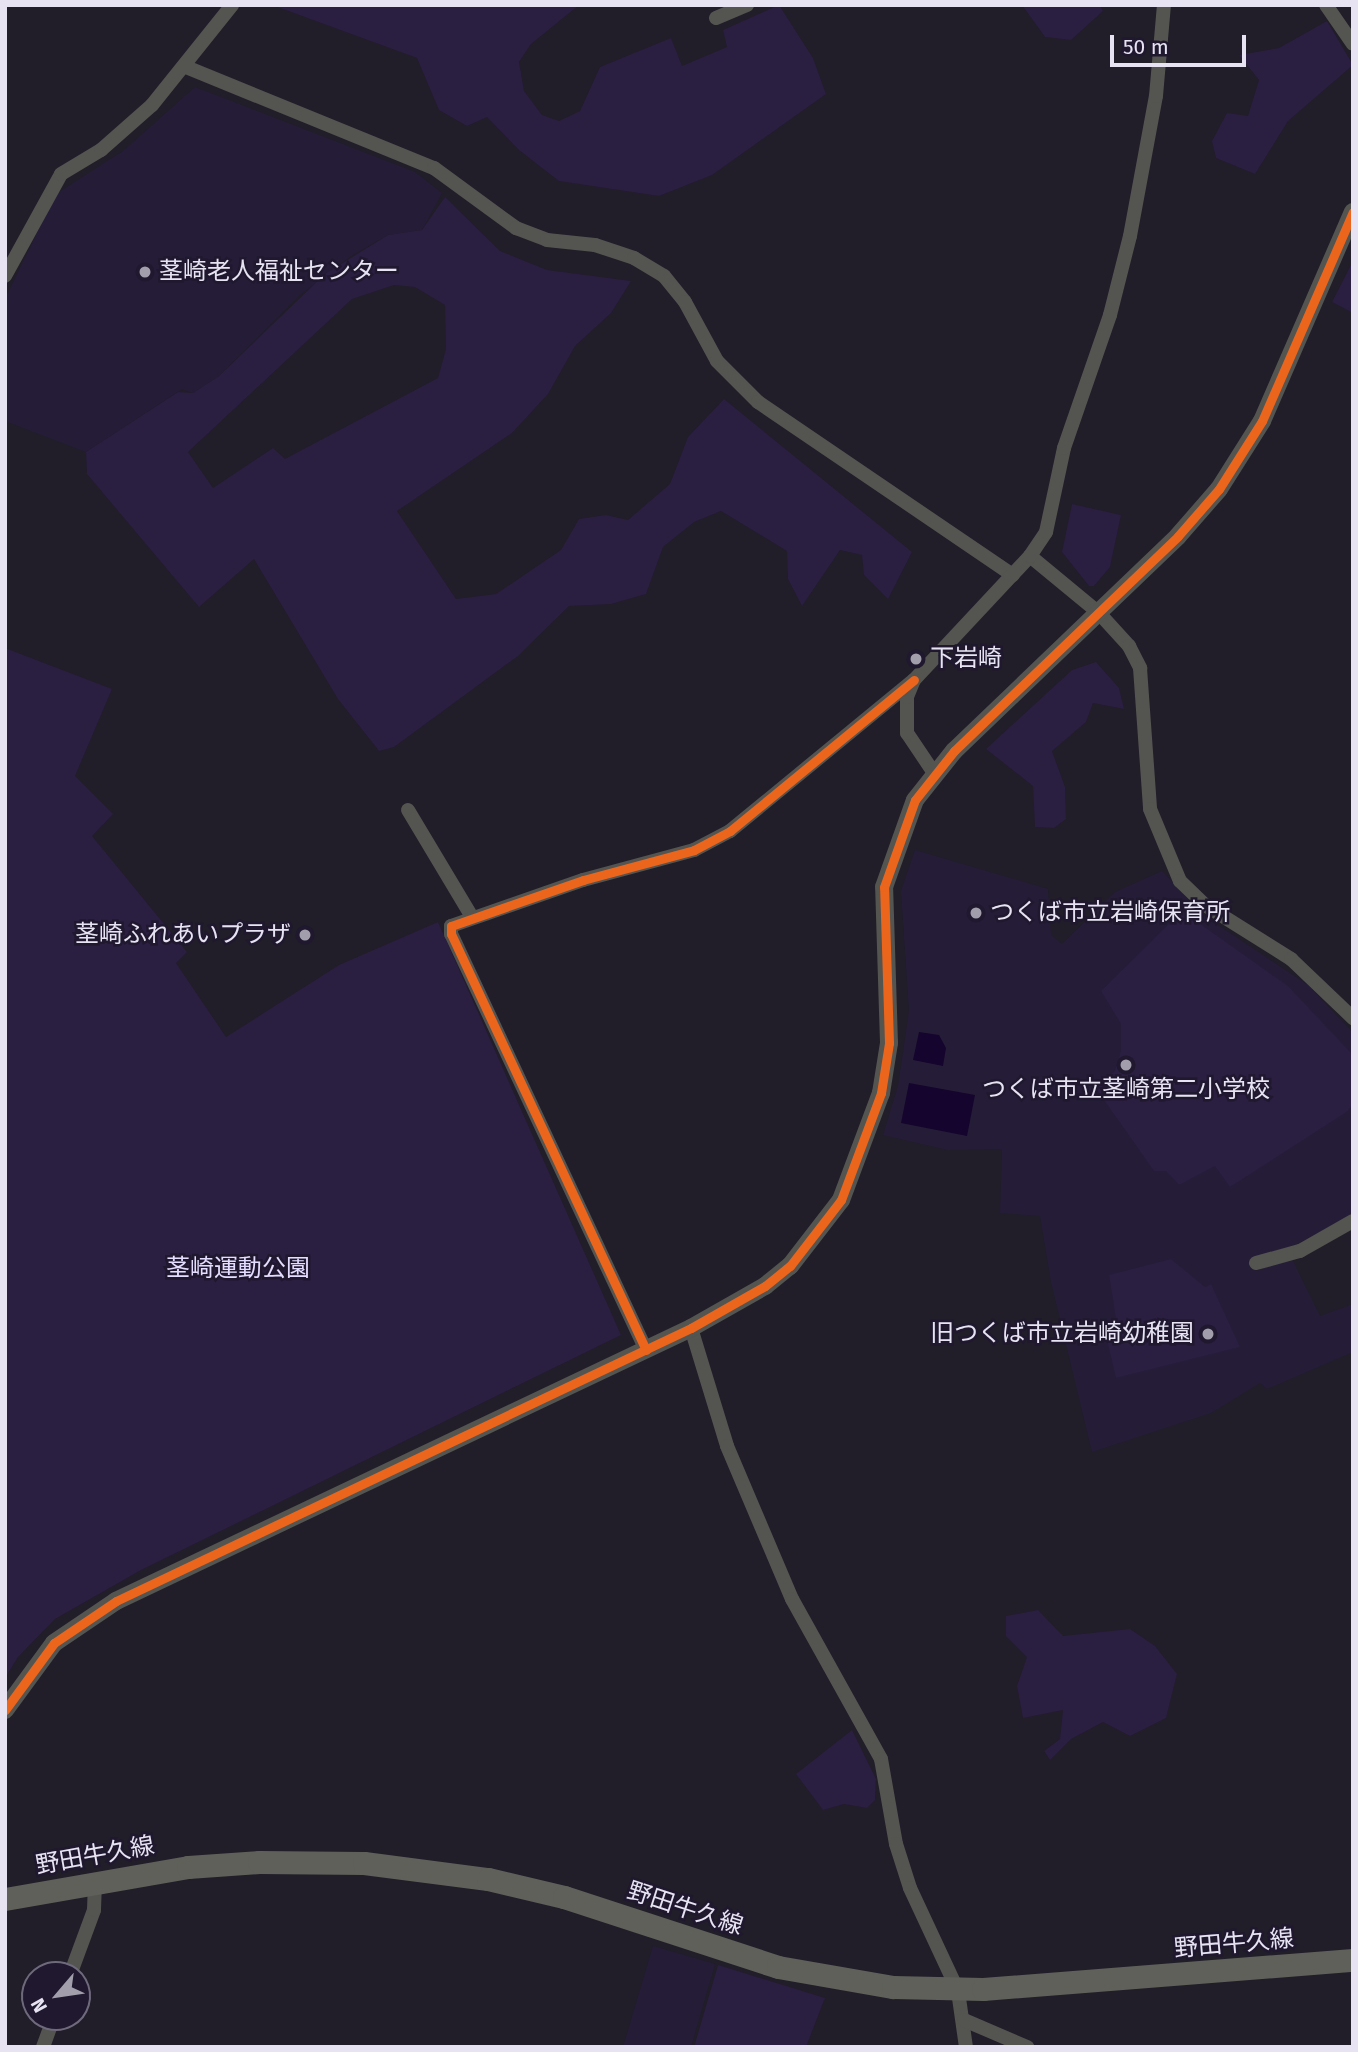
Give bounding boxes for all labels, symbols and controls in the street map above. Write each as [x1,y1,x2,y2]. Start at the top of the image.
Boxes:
scale bar [1113,21,1250,65]
text: 50 m [1123,34,1169,60]
place label: 茎崎老人福祉センター [159,258,399,286]
marker: 茎崎老人福祉センター [137,264,153,280]
place label: 下岩崎 [930,645,1002,673]
marker: 下岩崎 [908,651,924,667]
place label: つくば市立岩崎保育所 [990,899,1230,927]
marker: つくば市立岩崎保育所 [968,905,984,921]
place label: 茎崎ふれあいプラザ [75,921,291,949]
marker: 茎崎ふれあいプラザ [297,927,313,943]
marker: つくば市立茎崎第二小学校 [1118,1057,1134,1073]
place label: つくば市立茎崎第二小学校 [982,1076,1270,1104]
park label: 茎崎運動公園 [166,1255,310,1283]
place label: 旧つくば市立岩崎幼稚園 [930,1320,1194,1348]
marker: 旧つくば市立岩崎幼稚園 [1200,1326,1216,1342]
street label: 野田牛久線 [33,1831,157,1881]
street label: 野田牛久線 [623,1877,747,1941]
street label: 野田牛久線 [1173,1924,1295,1964]
north arrow [21,1961,91,2031]
text: N [26,1994,52,2017]

